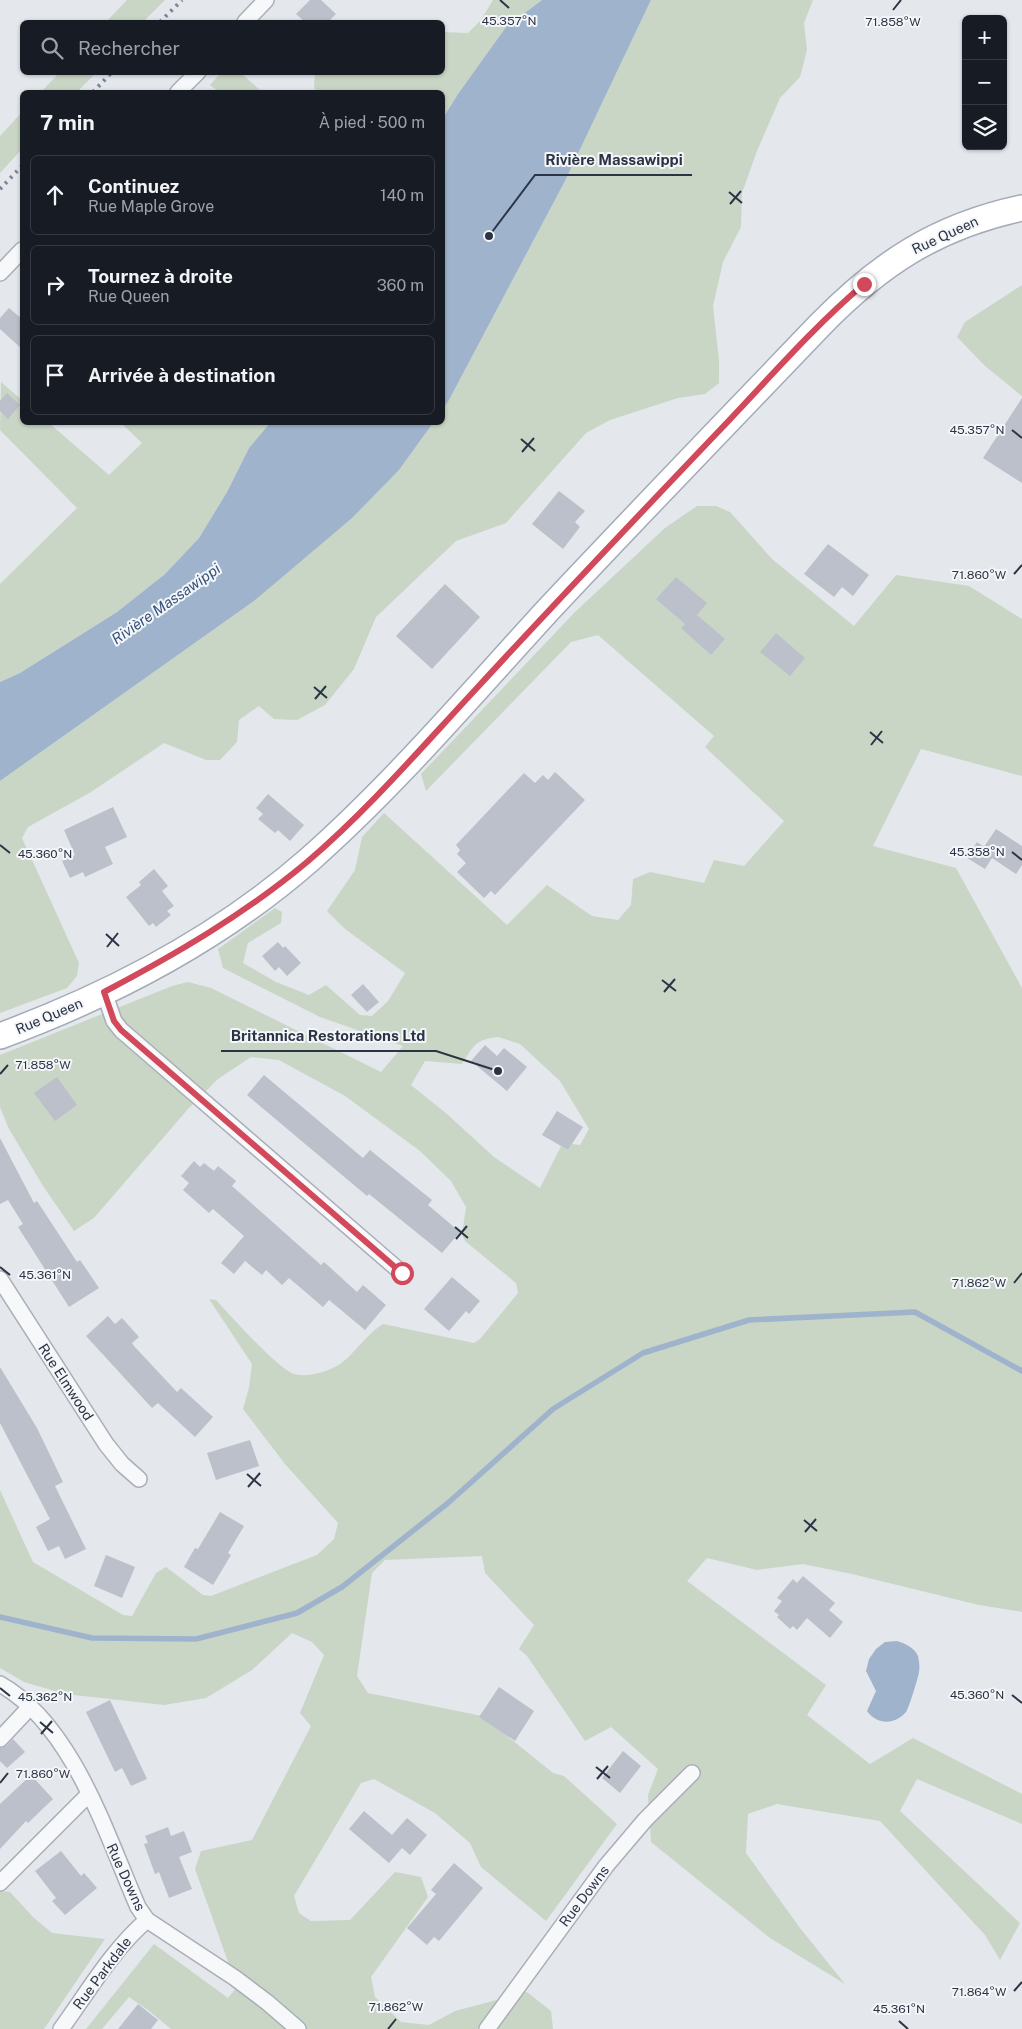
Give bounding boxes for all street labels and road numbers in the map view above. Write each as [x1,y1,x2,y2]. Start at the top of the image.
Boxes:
street label: Rue Queen [909,213,981,257]
street label: Rue Queen [13,995,85,1037]
street label: Rue Elmwood [35,1341,97,1423]
street label: Rue Downs [103,1841,149,1913]
street label: Rue Downs [556,1862,612,1930]
street label: Rue Parkdale [70,1934,134,2012]

